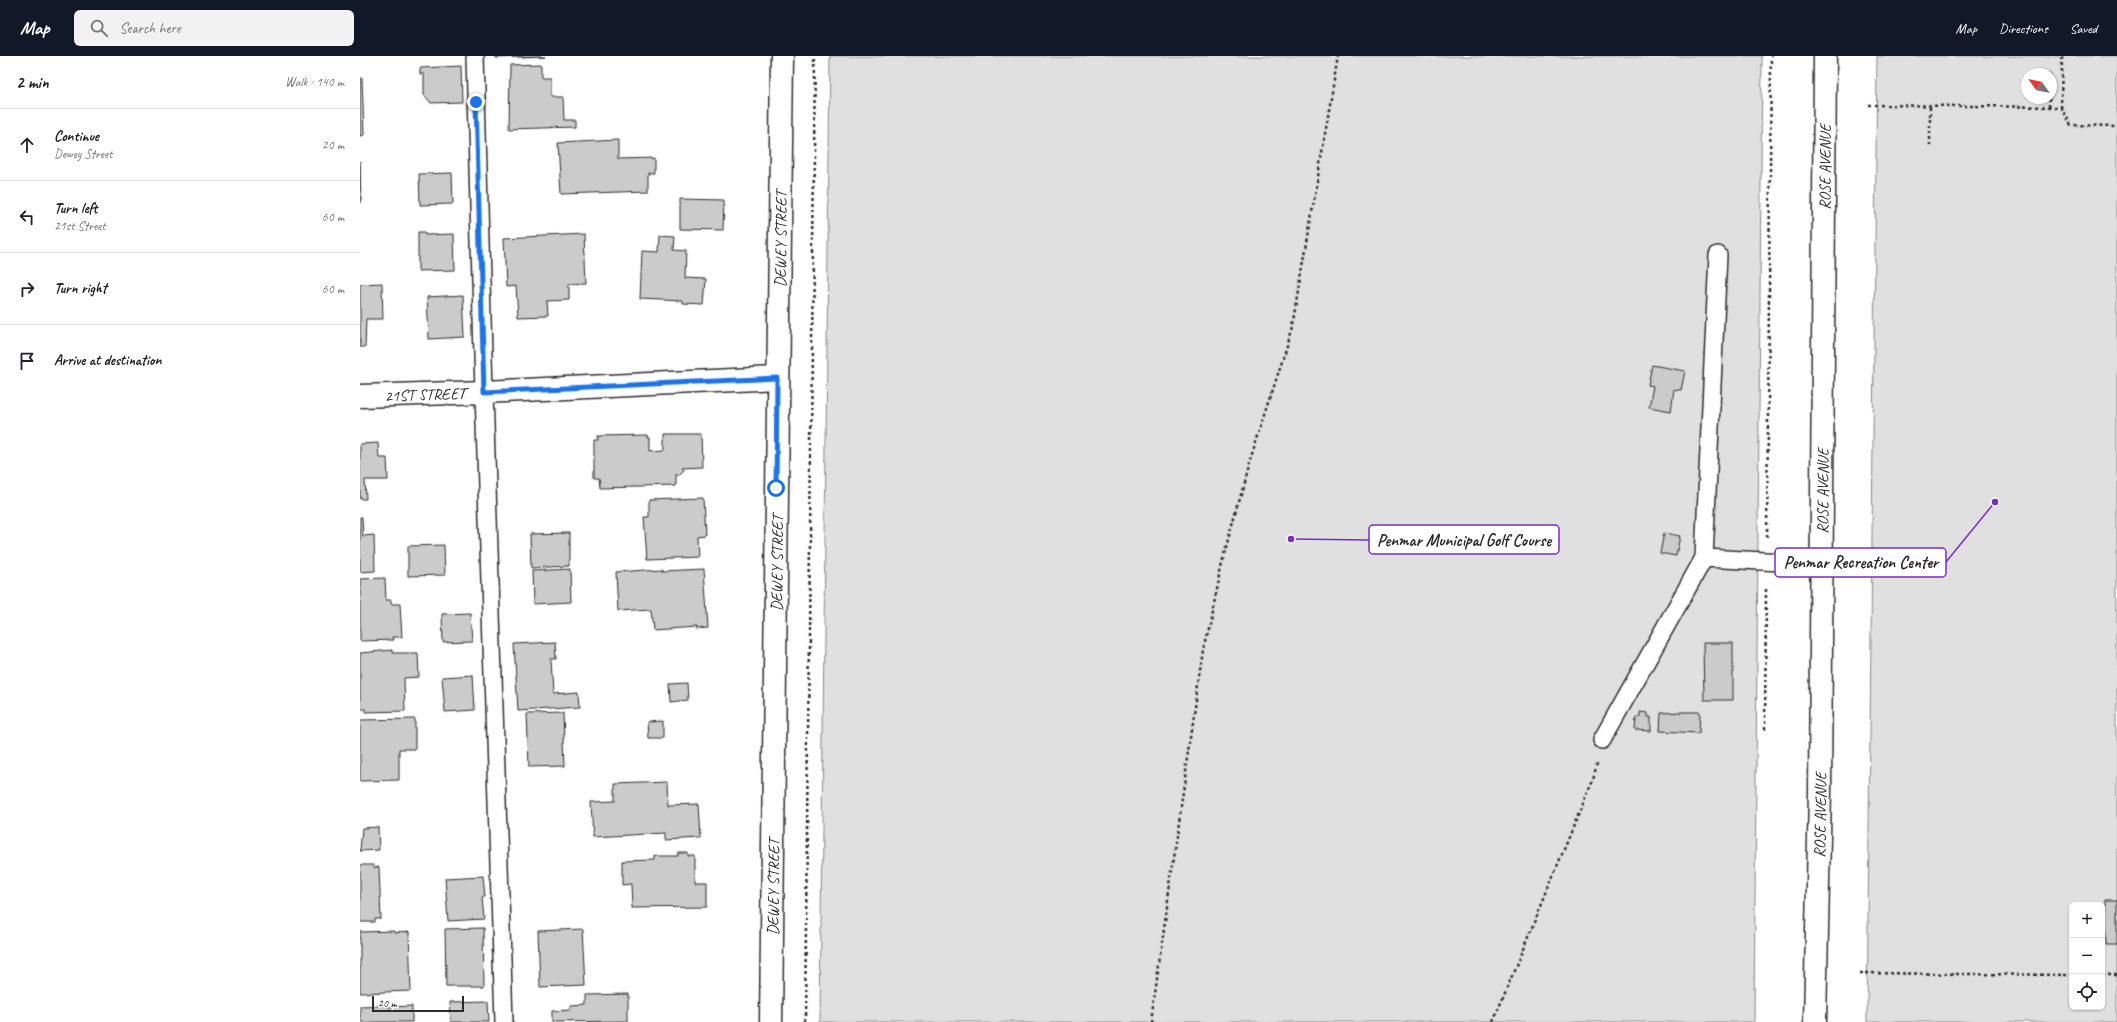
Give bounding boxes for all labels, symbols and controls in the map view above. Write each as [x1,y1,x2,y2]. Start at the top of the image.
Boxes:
search box [74,10,354,46]
text: Map [20,16,50,40]
icon: search [88,17,110,39]
text: Search here [120,19,181,38]
text: Map [1956,20,1977,37]
text: Directions [1999,20,2048,37]
text: Saved [2070,20,2097,37]
north arrow [2021,68,2057,104]
text: 2 min [16,72,49,93]
text: Walk · 140 m [285,74,344,90]
route end [467,93,485,111]
street label: ROSE AVENUE [1815,122,1836,210]
text: Continue [54,127,99,146]
icon: ahead [16,134,38,156]
text: 20 m [322,137,344,153]
text: Dewey Street [54,146,112,162]
street label: DEWEY STREET [770,187,792,287]
text: Turn left [54,199,97,218]
icon: left [16,206,38,228]
text: 60 m [322,209,344,225]
text: 21st Street [54,218,106,234]
icon: right [16,278,38,300]
text: Turn right [54,279,107,298]
text: 60 m [322,281,344,297]
icon: arrive [16,350,38,372]
text: Arrive at destination [54,351,161,370]
street label: 21ST STREET [384,383,470,406]
street label: ROSE AVENUE [1813,446,1833,534]
route start [767,479,785,497]
street label: DEWEY STREET [767,511,788,611]
callout: Penmar Municipal Golf Course [1369,525,1559,554]
text: Penmar Municipal Golf Course [1377,530,1553,551]
callout: Penmar Recreation Center [1775,548,1946,577]
text: Penmar Recreation Center [1784,552,1940,573]
street label: ROSE AVENUE [1810,770,1831,858]
street label: DEWEY STREET [763,835,784,935]
map controls [2069,902,2105,1010]
button: + [2069,902,2105,938]
button: − [2069,938,2105,974]
button: locate [2069,974,2105,1010]
scale bar [372,994,464,1013]
text: 20 m [378,996,397,1010]

